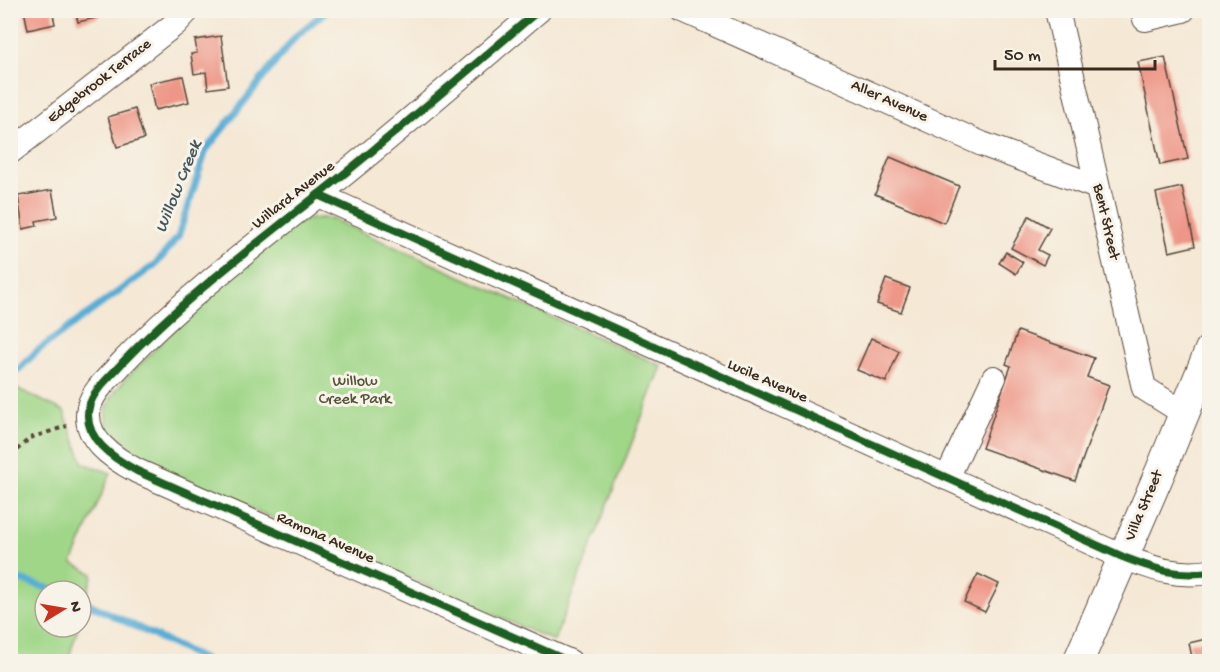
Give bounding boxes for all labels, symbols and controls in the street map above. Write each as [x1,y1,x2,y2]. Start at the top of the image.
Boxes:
scale bar [995,33,1156,71]
street label: Edgebrook Terrace [44,35,156,128]
text: 50 m [1004,46,1041,67]
street label: Aller Avenue [848,77,931,128]
water label: Willow Creek [151,136,208,236]
street label: Willard Avenue [249,157,340,234]
street label: Bent Street [1087,181,1123,263]
street label: Lucile Avenue [724,356,811,408]
park label: Willow Creek Park [319,373,393,410]
street label: Villa Street [1121,467,1169,545]
street label: Ramona Avenue [273,509,378,569]
north arrow [33,579,93,639]
text: N [64,600,85,614]

